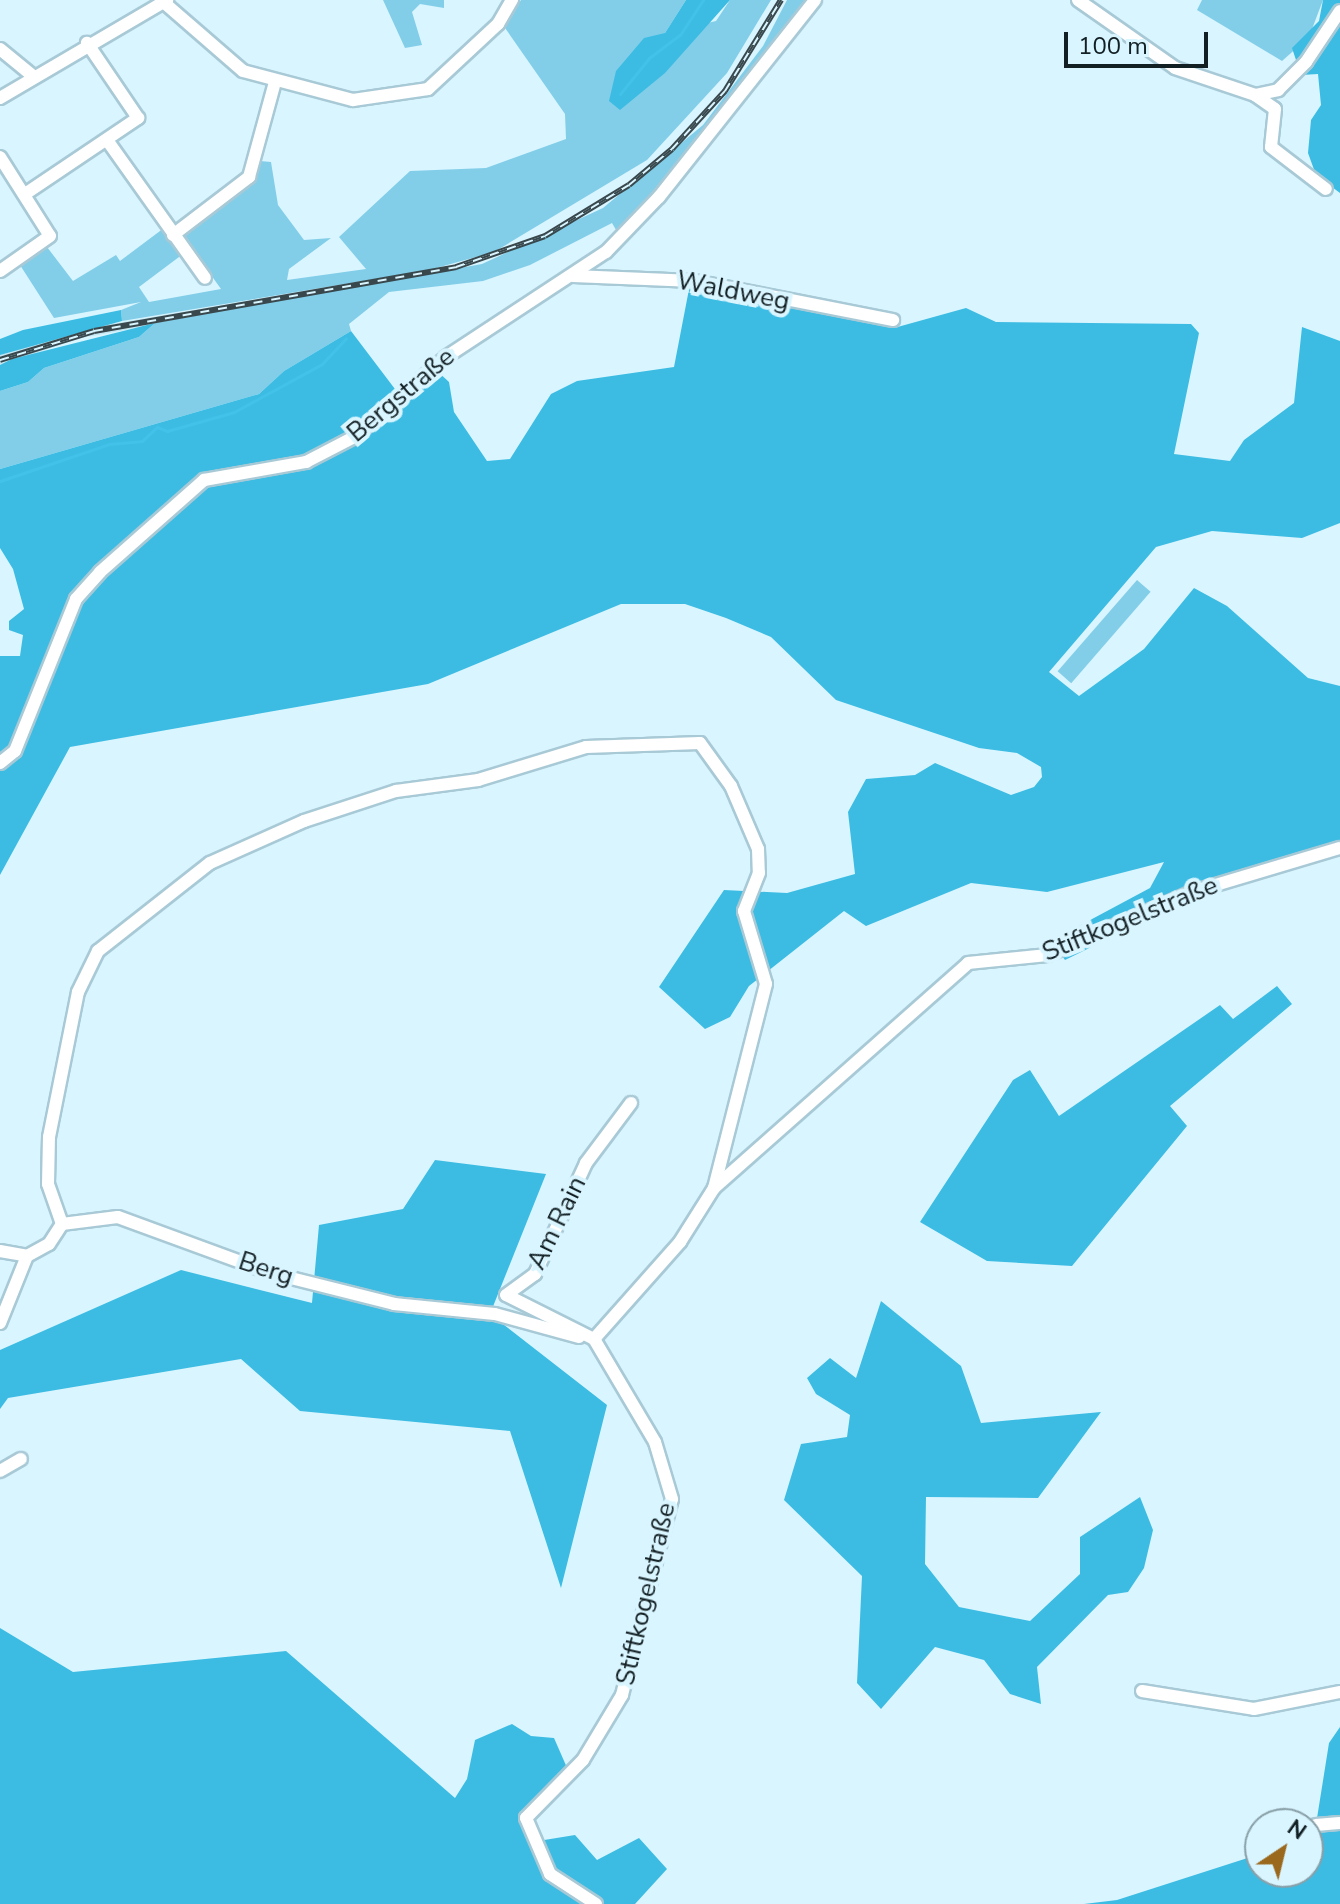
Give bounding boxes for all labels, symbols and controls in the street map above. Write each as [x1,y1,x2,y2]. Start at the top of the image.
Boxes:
scale bar [1068,16,1212,66]
text: 100 m [1078,30,1148,62]
street label: Waldweg [674,265,792,317]
street label: Bergstraße [341,341,461,449]
street label: Stiftkogelstraße [1038,870,1222,968]
street label: Am Rain [521,1171,593,1275]
street label: Berg [235,1246,297,1292]
street label: Stiftkogelstraße [610,1500,682,1688]
north arrow [1244,1808,1324,1888]
text: N [1281,1813,1312,1847]

